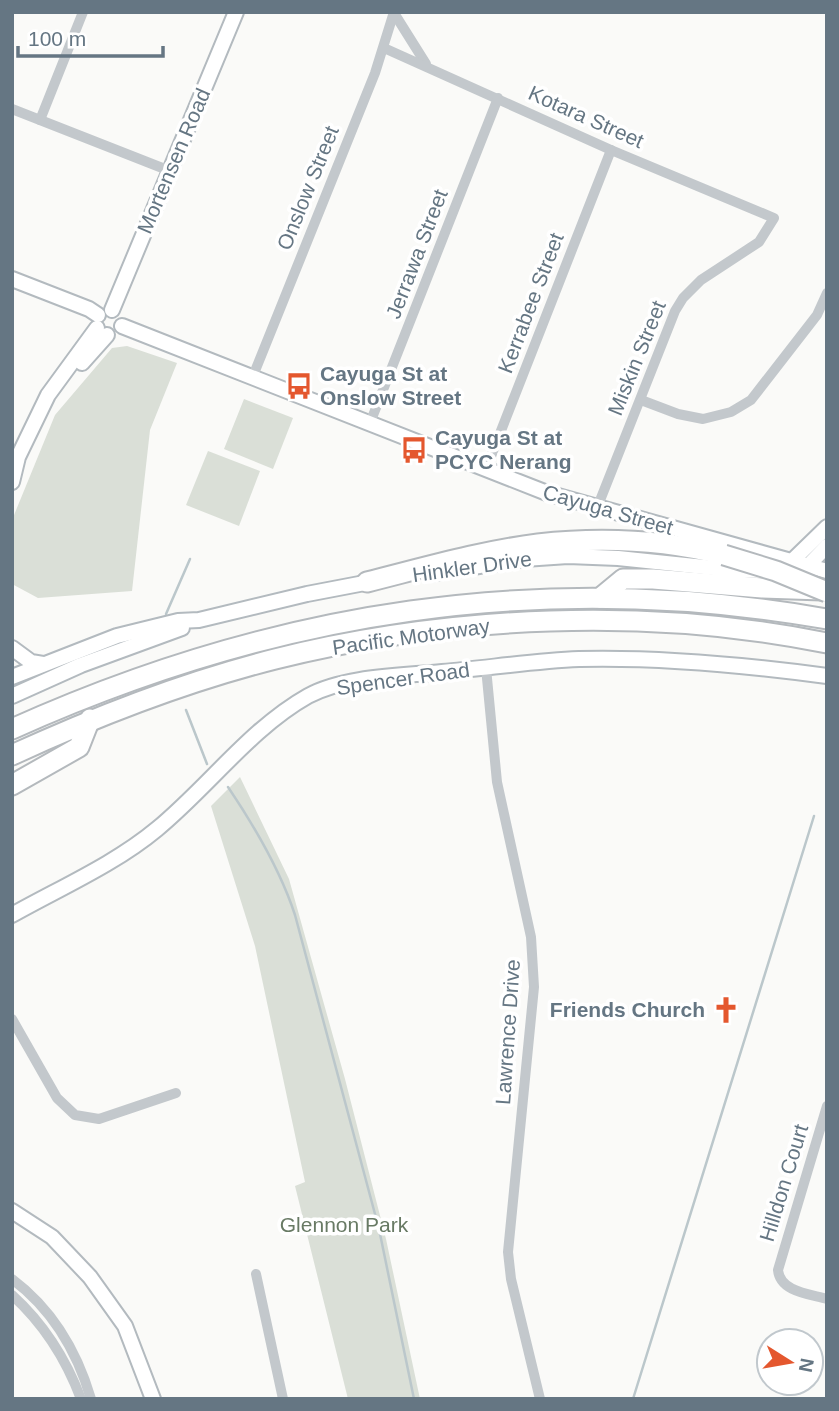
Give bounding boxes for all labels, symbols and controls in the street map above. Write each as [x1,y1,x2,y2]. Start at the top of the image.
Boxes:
scale bar [18,14,163,58]
text: 100 m [28,27,86,50]
street label: Kotara Street [525,81,648,152]
street label: Mortensen Road [133,85,214,237]
street label: Onslow Street [272,122,343,253]
street label: Jerrawa Street [381,186,452,322]
street label: Kerrabee Street [493,229,568,376]
street label: Miskin Street [603,297,670,418]
place label: Cayuga St at Onslow Street [320,362,461,409]
bus stop icon: Cayuga St at Onslow Street [284,371,314,401]
place label: Cayuga St at PCYC Nerang [435,426,572,473]
bus stop icon: Cayuga St at PCYC Nerang [399,435,429,465]
street label: Cayuga Street [540,480,676,539]
street label: Hinkler Drive [411,547,533,586]
street label: Pacific Motorway [331,614,492,659]
street label: Spencer Road [335,658,471,699]
street label: Lawrence Drive [491,958,524,1106]
church icon: Friends Church [711,995,741,1025]
place label: Friends Church [550,998,705,1021]
street label: Hilldon Court [755,1121,812,1244]
park label: Glennon Park [280,1213,409,1236]
north arrow [755,1327,825,1397]
text: N [795,1356,818,1374]

